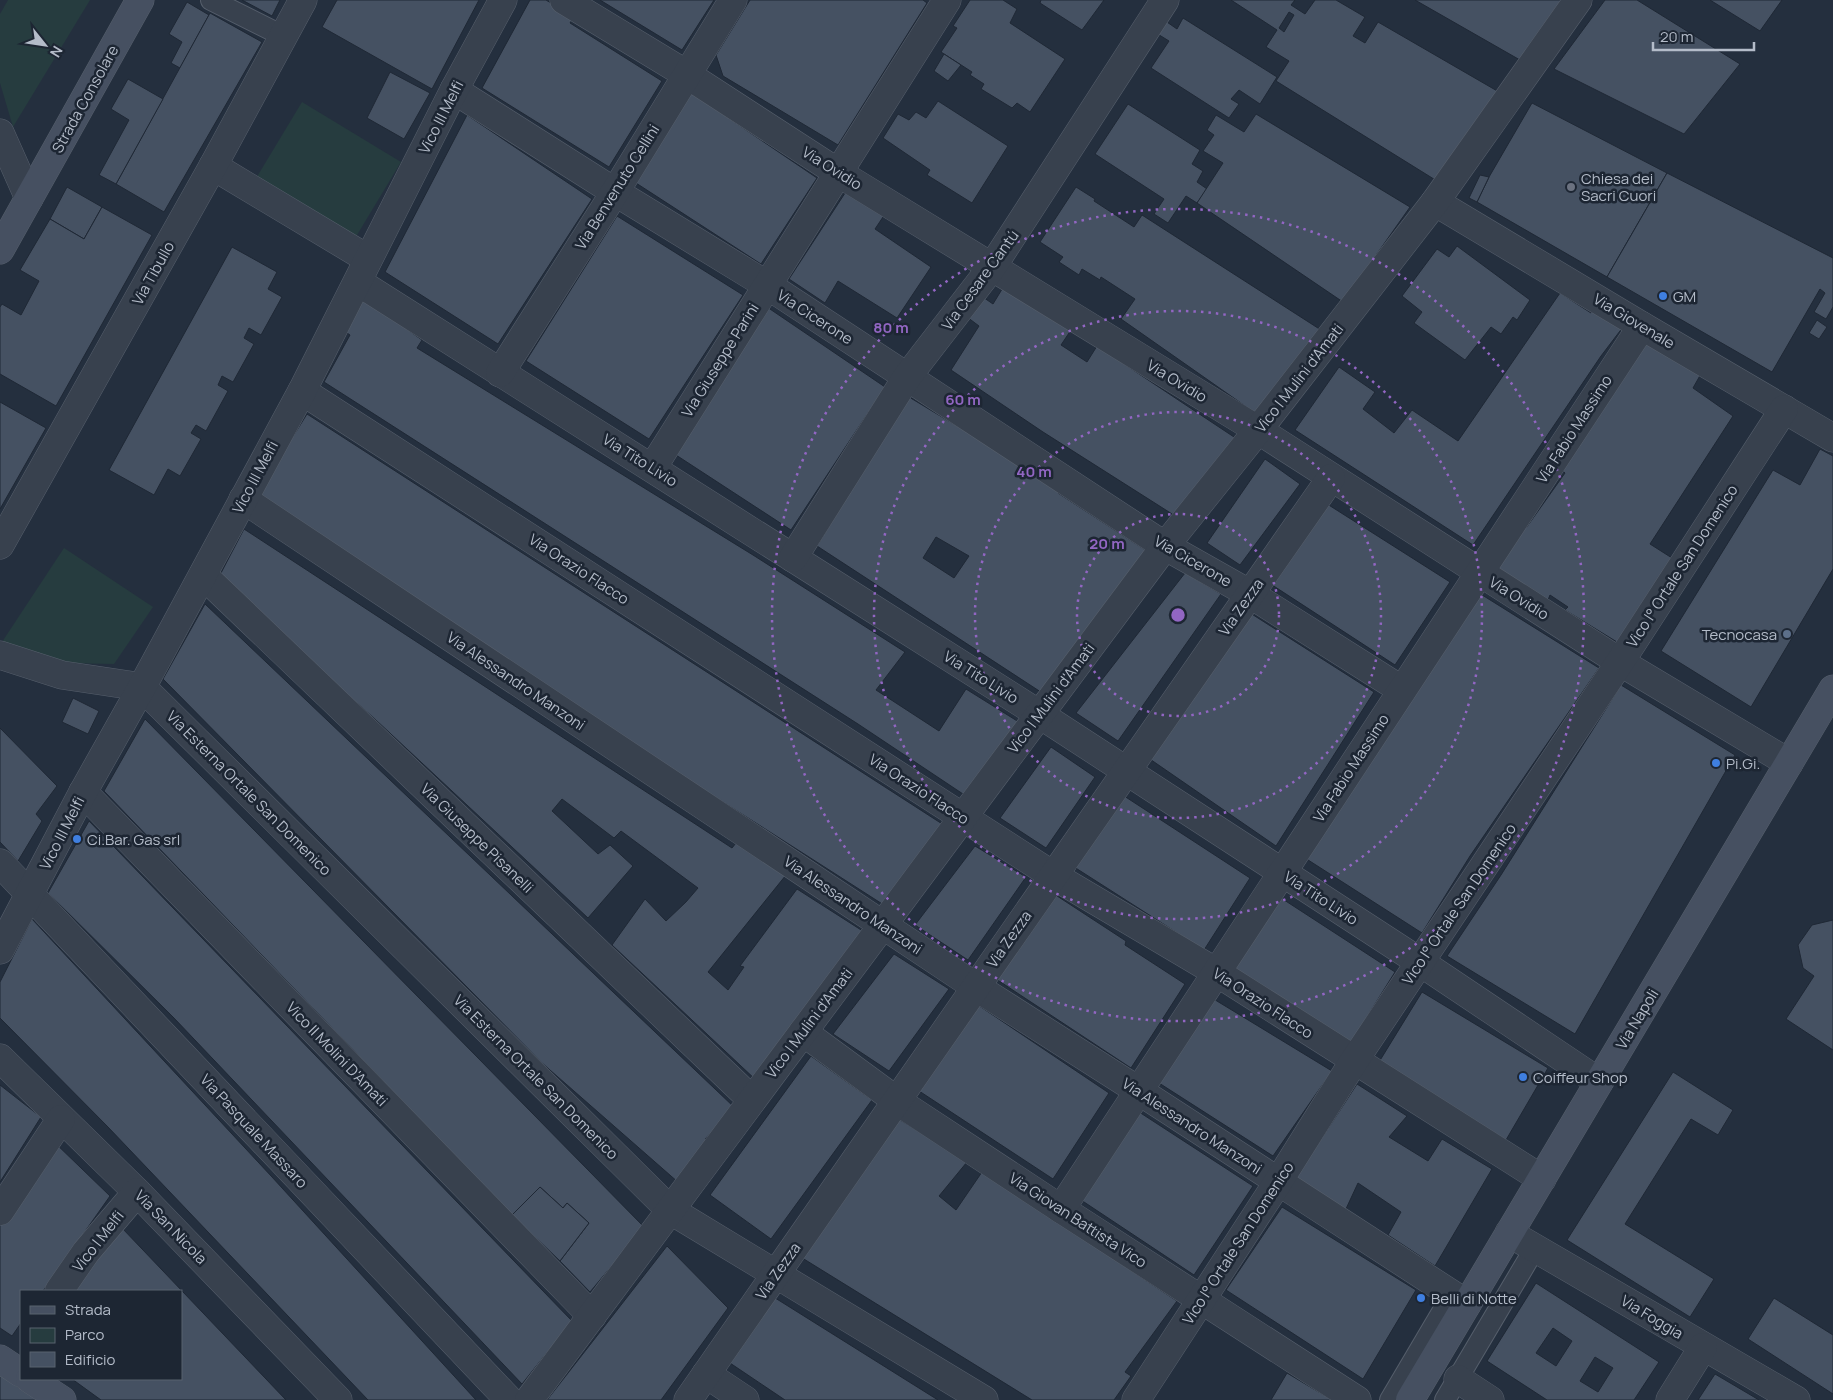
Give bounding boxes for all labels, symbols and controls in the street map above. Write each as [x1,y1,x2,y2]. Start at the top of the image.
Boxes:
north arrow [20,20,70,70]
scale bar [1653,20,1754,52]
text: 20 m [1660,26,1693,47]
street label: Strada Consolare [47,41,123,157]
text: N [46,43,67,61]
street label: Vico III Melfi [414,77,468,157]
street label: Via Benvenuto Cellini [570,120,664,254]
street label: Via Ovidio [798,141,866,195]
place label: Chiesa dei Sacri Cuori [1581,168,1656,206]
marker: Chiesa dei Sacri Cuori [1565,181,1577,193]
street label: Via Cesare Cantú [936,226,1024,334]
street label: Via Tibullo [127,237,179,309]
street label: Via Cicerone [773,285,857,349]
place label: GM [1673,286,1696,307]
street label: Via Giovenale [1589,288,1679,354]
marker: GM [1657,290,1669,302]
street label: Via Giuseppe Parini [676,299,764,421]
text: 80 m [873,317,909,338]
street label: Vico I Mulini d'Amati [1250,319,1348,437]
street label: Via Ovidio [1143,355,1211,407]
street label: Via Fabio Massimo [1531,371,1617,487]
text: 60 m [945,389,981,410]
street label: Via Tito Livio [598,429,682,491]
street label: Vico III Melfi [227,437,283,517]
text: 40 m [1016,461,1052,482]
street label: Vico I° Ortale San Domenico [1621,480,1743,652]
street label: Via Orazio Flacco [525,529,633,609]
street label: Via Cicerone [1150,530,1236,592]
text: 20 m [1089,533,1125,554]
street label: Via Ovidio [1485,571,1553,625]
street label: Via Zezza [1214,574,1268,640]
centre of rings [1169,606,1187,624]
place label: Tecnocasa [1702,624,1777,645]
street label: Via Alessandro Manzoni [443,627,589,735]
marker: Tecnocasa [1781,628,1793,640]
street label: Vico I Mulini d'Amati [1003,639,1099,757]
street label: Via Tito Livio [939,646,1023,708]
street label: Via Esterna Ortale San Domenico [162,706,336,880]
street label: Via Fabio Massimo [1308,710,1394,826]
street label: Via Orazio Flacco [865,749,973,829]
place label: Pi.Gi. [1726,753,1760,774]
marker: Pi.Gi. [1710,757,1722,769]
street label: Via Giuseppe Pisanelli [416,779,538,897]
street label: Vico III Melfi [35,793,89,873]
street label: Vico I° Ortale San Domenico [1397,819,1521,989]
place label: Ci.Bar. Gas srl [87,829,180,850]
marker: Ci.Bar. Gas srl [71,833,83,845]
street label: Via Alessandro Manzoni [780,851,926,959]
street label: Via Tito Livio [1280,866,1362,930]
street label: Via Zezza [982,906,1036,972]
street label: Via Orazio Flacco [1209,963,1317,1043]
street label: Vico I Mulini d'Amati [761,964,857,1082]
street label: Via Napoli [1611,985,1663,1053]
street label: Via Esterna Ortale San Domenico [449,990,623,1164]
street label: Vico II Molini D'Amati [282,997,392,1111]
place label: Coiffeur Shop [1533,1067,1628,1088]
street label: Via Pasquale Massaro [195,1069,313,1193]
marker: Coiffeur Shop [1517,1071,1529,1083]
street label: Via Alessandro Manzoni [1118,1073,1266,1179]
street label: Vico I° Ortale San Domenico [1177,1157,1299,1329]
street label: Via Giovan Battista Vico [1005,1168,1151,1273]
street label: Via San Nicola [130,1185,212,1269]
street label: Vico I Melfi [67,1206,129,1276]
street label: Via Zezza [751,1238,805,1304]
place label: Belli di Notte [1431,1288,1517,1309]
legend [20,1290,182,1380]
street label: Via Foggia [1617,1290,1687,1344]
marker: Belli di Notte [1415,1292,1427,1304]
text: Strada [65,1299,111,1320]
text: Parco [65,1324,104,1345]
text: Edificio [65,1349,116,1370]

